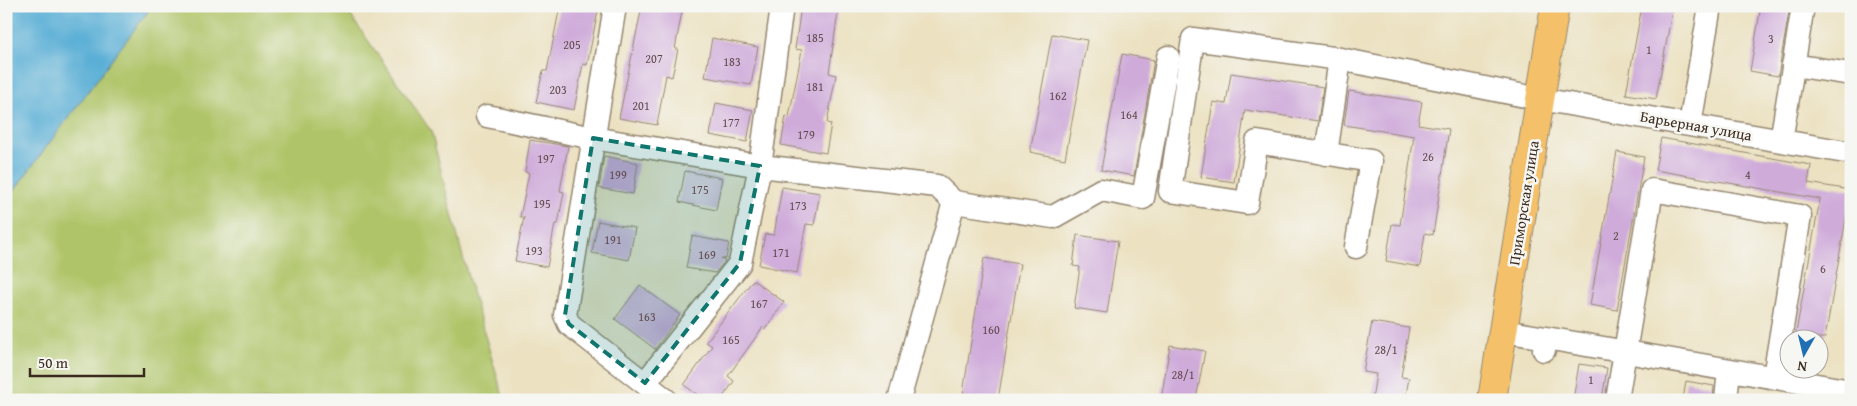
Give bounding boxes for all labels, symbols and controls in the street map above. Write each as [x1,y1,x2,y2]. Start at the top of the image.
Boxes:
house number: 185 [806,29,824,46]
house number: 3 [1768,30,1774,47]
house number: 205 [563,36,581,53]
house number: 1 [1646,41,1652,58]
house number: 207 [645,50,663,67]
house number: 183 [723,53,741,70]
house number: 181 [806,78,824,95]
house number: 203 [549,81,567,98]
house number: 162 [1049,87,1067,104]
house number: 201 [632,97,650,114]
street label: Барьерная улица [1639,105,1754,146]
house number: 164 [1120,106,1138,123]
house number: 177 [722,114,740,131]
house number: 179 [797,126,815,143]
street label: Приморская улица [1503,138,1544,267]
house number: 26 [1422,148,1434,165]
house number: 197 [537,150,555,167]
house number: 199 [609,166,627,183]
house number: 4 [1745,166,1751,183]
house number: 175 [691,181,709,198]
house number: 195 [533,195,551,212]
house number: 173 [789,197,807,214]
house number: 2 [1613,227,1619,244]
house number: 191 [604,231,622,248]
house number: 193 [525,242,543,259]
house number: 171 [772,244,790,261]
house number: 169 [698,246,716,263]
house number: 6 [1820,260,1826,277]
house number: 167 [750,295,768,312]
house number: 163 [638,308,656,325]
house number: 160 [982,321,1000,338]
north arrow [1780,328,1830,378]
house number: 165 [722,331,740,348]
house number: 28/1 [1375,341,1398,358]
scale bar [30,346,144,378]
text: 50 m [38,352,69,373]
text: N [1796,356,1808,377]
house number: 28/1 [1172,366,1195,383]
house number: 1 [1588,371,1594,388]

